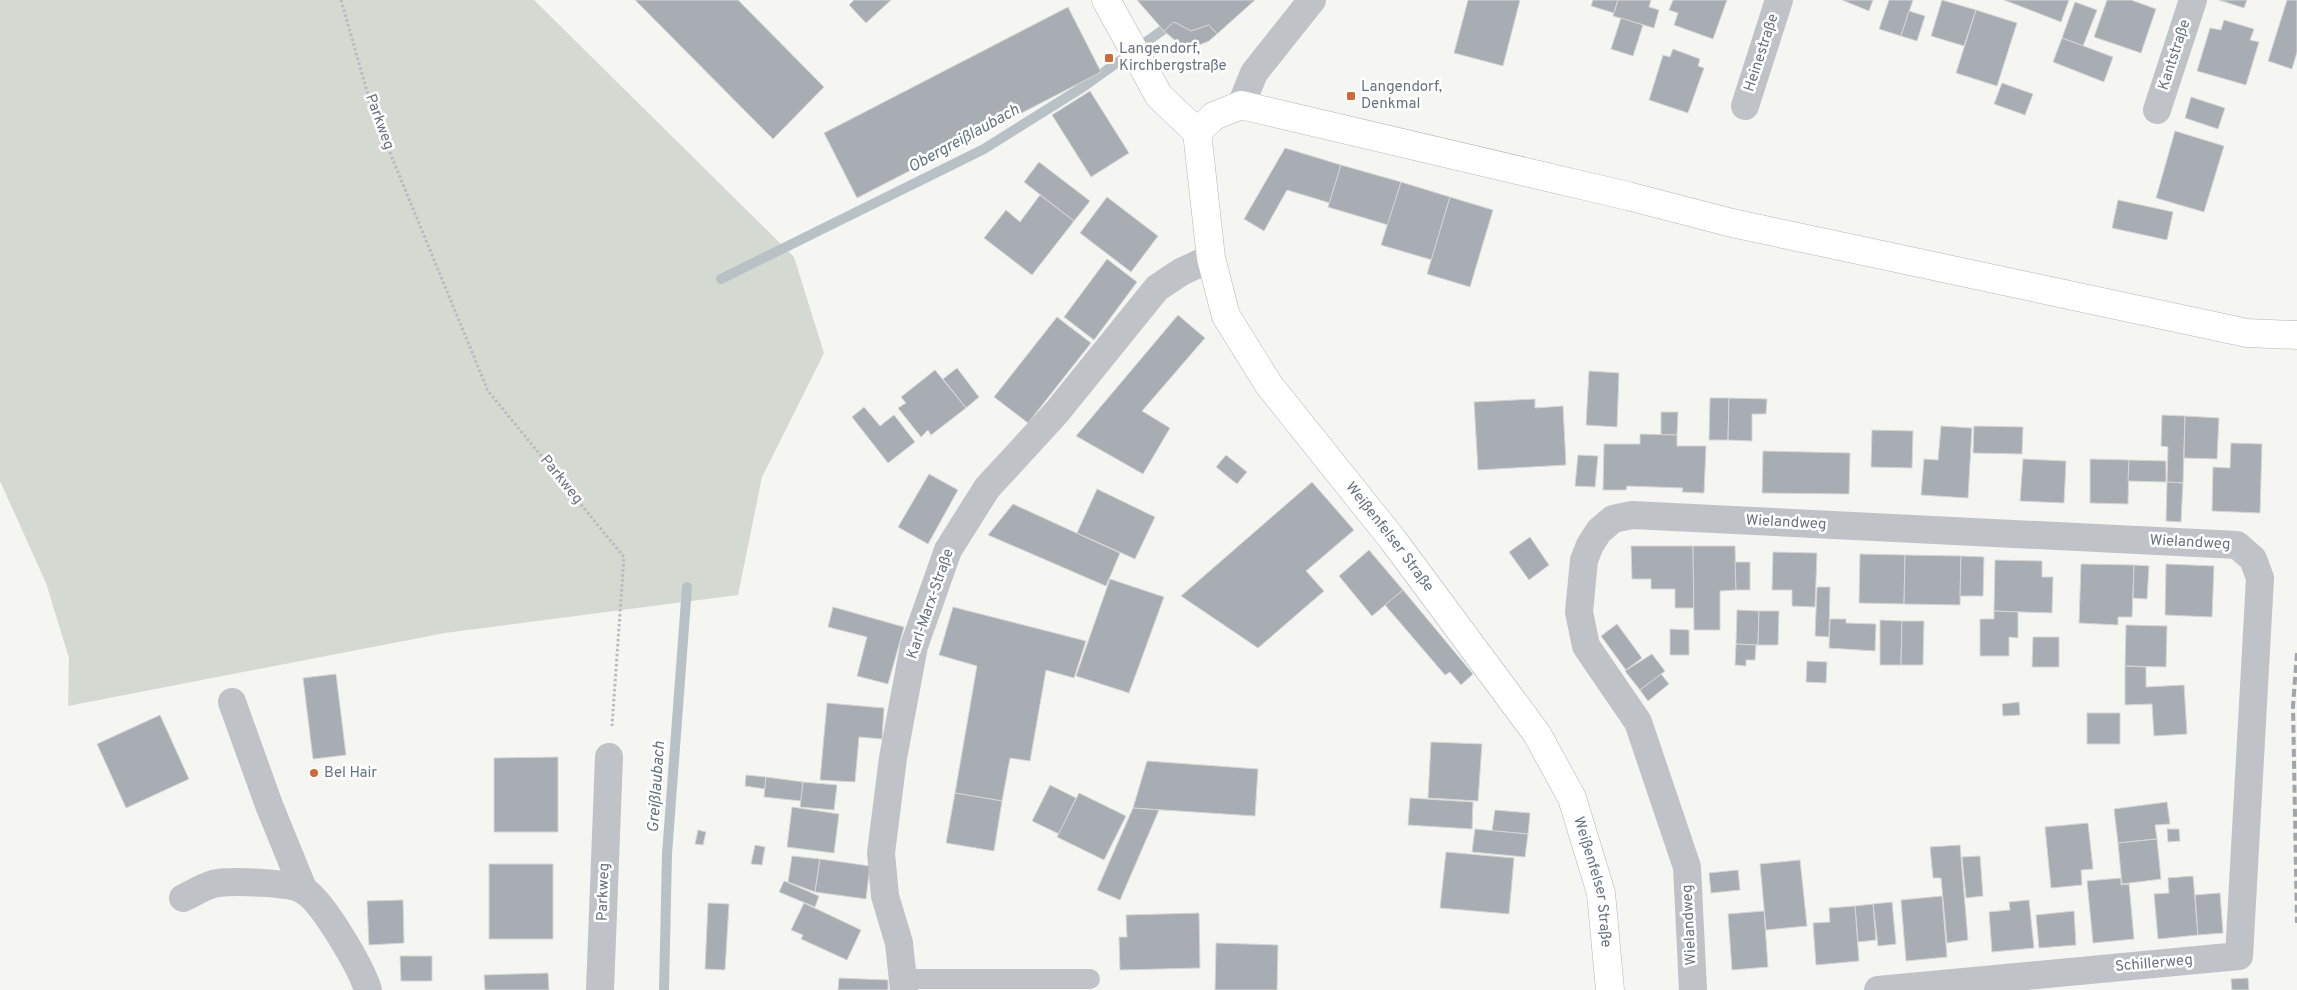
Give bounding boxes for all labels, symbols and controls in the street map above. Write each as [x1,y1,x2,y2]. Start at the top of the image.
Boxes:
street label: Heinestraße [1740,12,1784,94]
street label: Kantstraße [2155,17,2195,93]
place label: Langendorf, Kirchbergstraße [1119,40,1227,76]
marker: Langendorf, Kirchbergstraße [1103,52,1115,64]
place label: Langendorf, Denkmal [1361,78,1442,114]
marker: Langendorf, Denkmal [1345,90,1357,102]
street label: Parkweg [360,91,398,153]
water label: Obergreißlaubach [905,100,1023,178]
street label: Parkweg [535,451,587,509]
street label: Weißenfelser Straße [1341,478,1438,596]
street label: Wielandweg [1745,511,1827,535]
street label: Wielandweg [2149,531,2231,555]
street label: Karl-Marx-Straße [903,546,959,662]
water label: Greißlaubach [644,740,670,833]
place label: Bel Hair [324,764,377,783]
marker: Bel Hair [308,767,320,779]
street label: Weißenfelser Straße [1569,814,1616,948]
street label: Parkweg [593,863,615,921]
street label: Wielandweg [1678,884,1702,966]
street label: Schillerweg [2114,951,2194,977]

